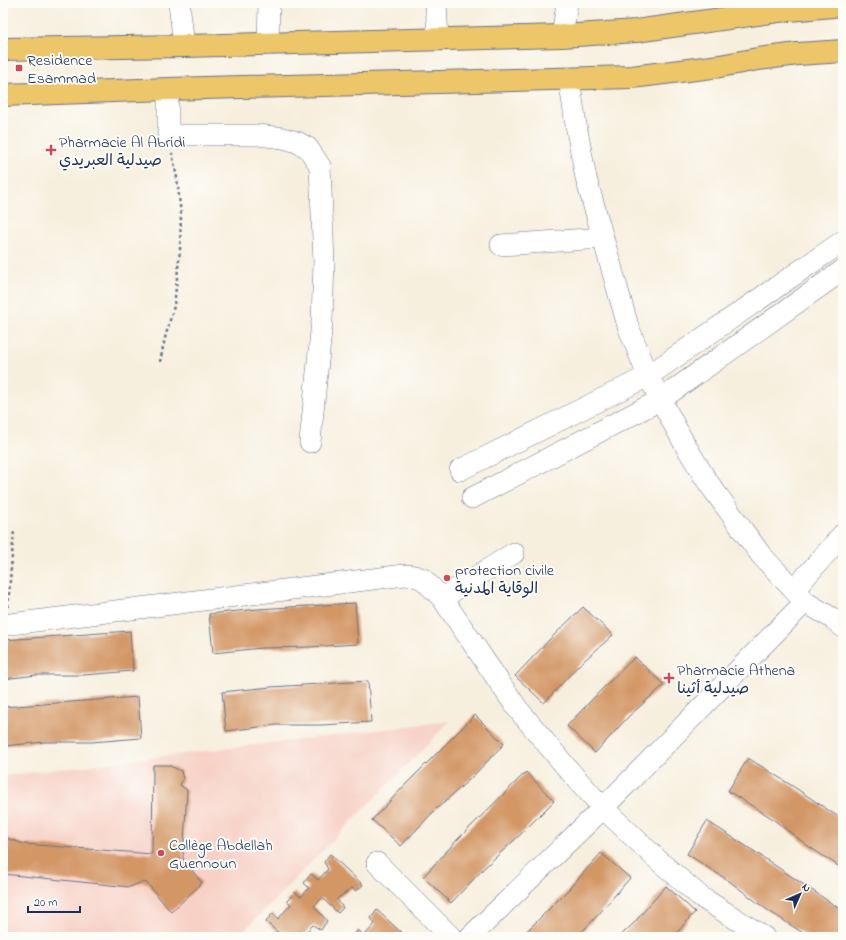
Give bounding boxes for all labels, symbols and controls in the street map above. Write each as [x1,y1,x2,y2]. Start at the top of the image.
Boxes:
place label: Residence Esammad [27,49,96,91]
marker: Residence Esammad [14,63,24,73]
place label: Pharmacie Al Abridi صيدلية العبريدي [59,131,185,173]
marker: Pharmacie Al Abridi صيدلية العبريدي [46,145,56,155]
place label: protection civile الوقاية المدنية [455,559,555,601]
marker: protection civile الوقاية المدنية [442,573,452,583]
place label: Pharmacie Athena صيدلية أثينا [677,659,795,701]
marker: Pharmacie Athena صيدلية أثينا [664,673,674,683]
place label: Collège Abdellah Guennoun [169,834,273,876]
marker: Collège Abdellah Guennoun [156,848,166,858]
north arrow [780,874,820,914]
text: N [798,879,815,896]
scale bar [28,888,80,914]
text: 20 m [34,894,57,912]

